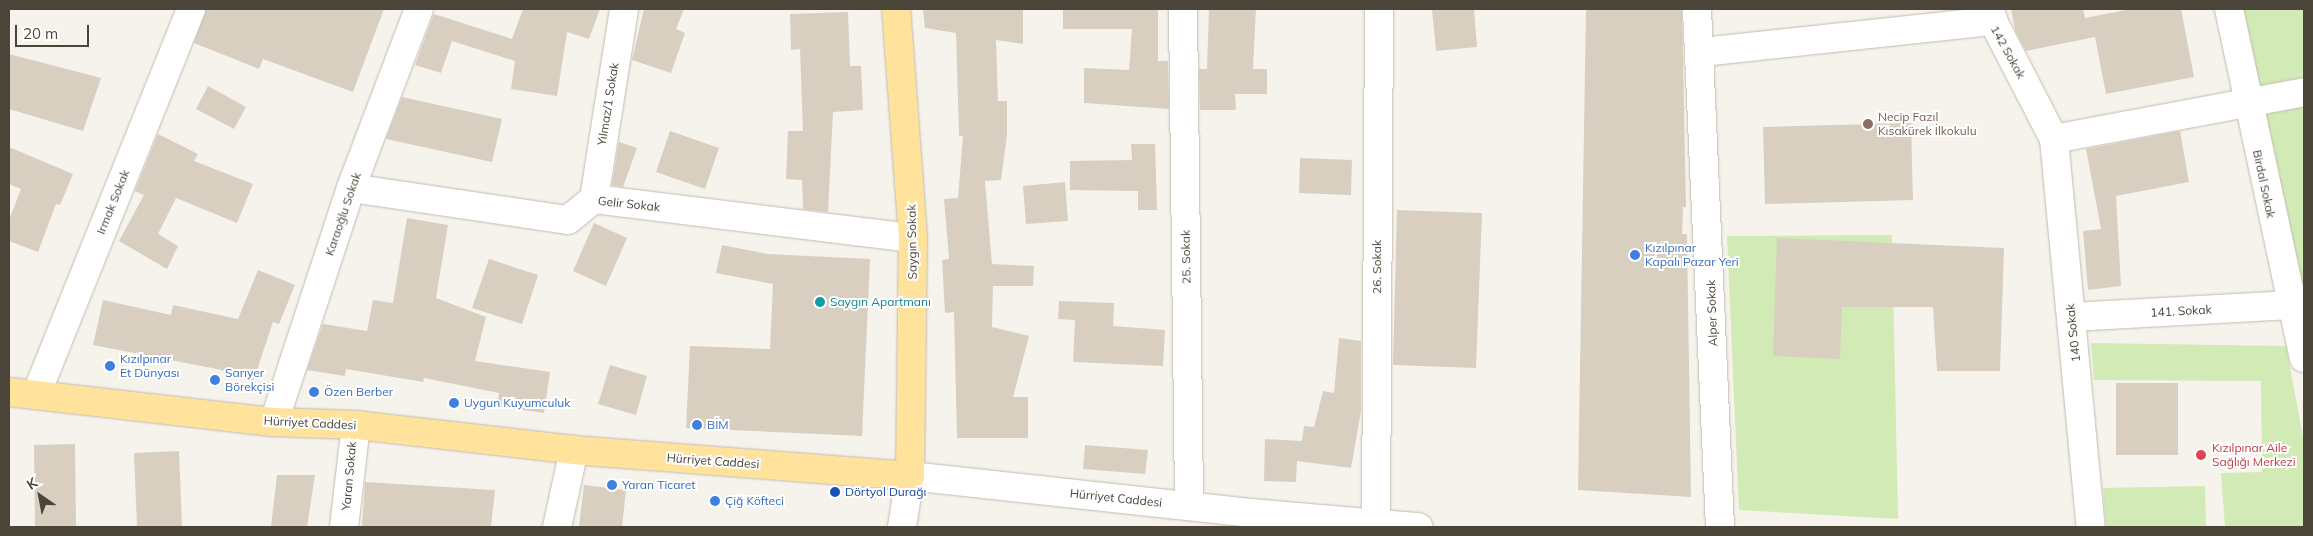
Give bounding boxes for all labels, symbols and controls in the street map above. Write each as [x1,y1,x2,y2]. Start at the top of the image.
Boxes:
scale bar [18,15,91,47]
street label: 142 Sokak [1988,23,2028,81]
text: 20 m [23,24,58,43]
street label: Yılmaz/1 Sokak [594,62,622,146]
place label: Necip Fazıl Kısakürek İlkokulu [1878,110,1977,138]
marker: Necip Fazıl Kısakürek İlkokulu [1862,118,1874,130]
street label: Birdal Sokak [2250,149,2278,219]
street label: Irmak Sokak [94,168,132,236]
street label: Karaoğlu Sokak [322,170,364,258]
street label: Gelir Sokak [597,194,661,214]
street label: Saygın Sokak [904,204,920,280]
street label: 25. Sokak [1178,230,1194,284]
street label: 26. Sokak [1370,240,1384,294]
place label: Kızılpınar Kapalı Pazar Yeri [1645,241,1739,269]
marker: Kızılpınar Kapalı Pazar Yeri [1629,249,1641,261]
street label: Alper Sokak [1704,279,1720,347]
place label: Saygın Apartmanı [830,295,931,309]
marker: Saygın Apartmanı [814,296,826,308]
street label: 141. Sokak [2150,302,2212,320]
street label: 140 Sokak [2063,303,2083,363]
place label: Kızılpınar Et Dünyası [120,352,179,380]
marker: Kızılpınar Et Dünyası [104,360,116,372]
place label: Sarıyer Börekçisi [225,366,274,394]
marker: Sarıyer Börekçisi [209,374,221,386]
place label: Özen Berber [324,385,393,399]
marker: Özen Berber [308,386,320,398]
place label: Uygun Kuyumculuk [464,396,570,410]
marker: Uygun Kuyumculuk [448,397,460,409]
street label: Hürriyet Caddesi [263,413,357,433]
place label: BİM [707,418,729,432]
marker: BİM [691,419,703,431]
street label: Yaran Sokak [339,441,359,511]
place label: Kızılpınar Aile Sağlığı Merkezi [2212,441,2296,469]
marker: Kızılpınar Aile Sağlığı Merkezi [2194,448,2208,462]
street label: Hürriyet Caddesi [666,451,760,471]
north arrow [15,471,65,521]
text: K [23,473,41,494]
place label: Yaran Ticaret [622,478,695,492]
marker: Yaran Ticaret [606,479,618,491]
place label: Dörtyol Durağı [845,485,926,499]
marker: Dörtyol Durağı [829,486,841,498]
street label: Hürriyet Caddesi [1069,486,1163,510]
place label: Çiğ Köfteci [725,494,784,508]
marker: Çiğ Köfteci [709,495,721,507]

